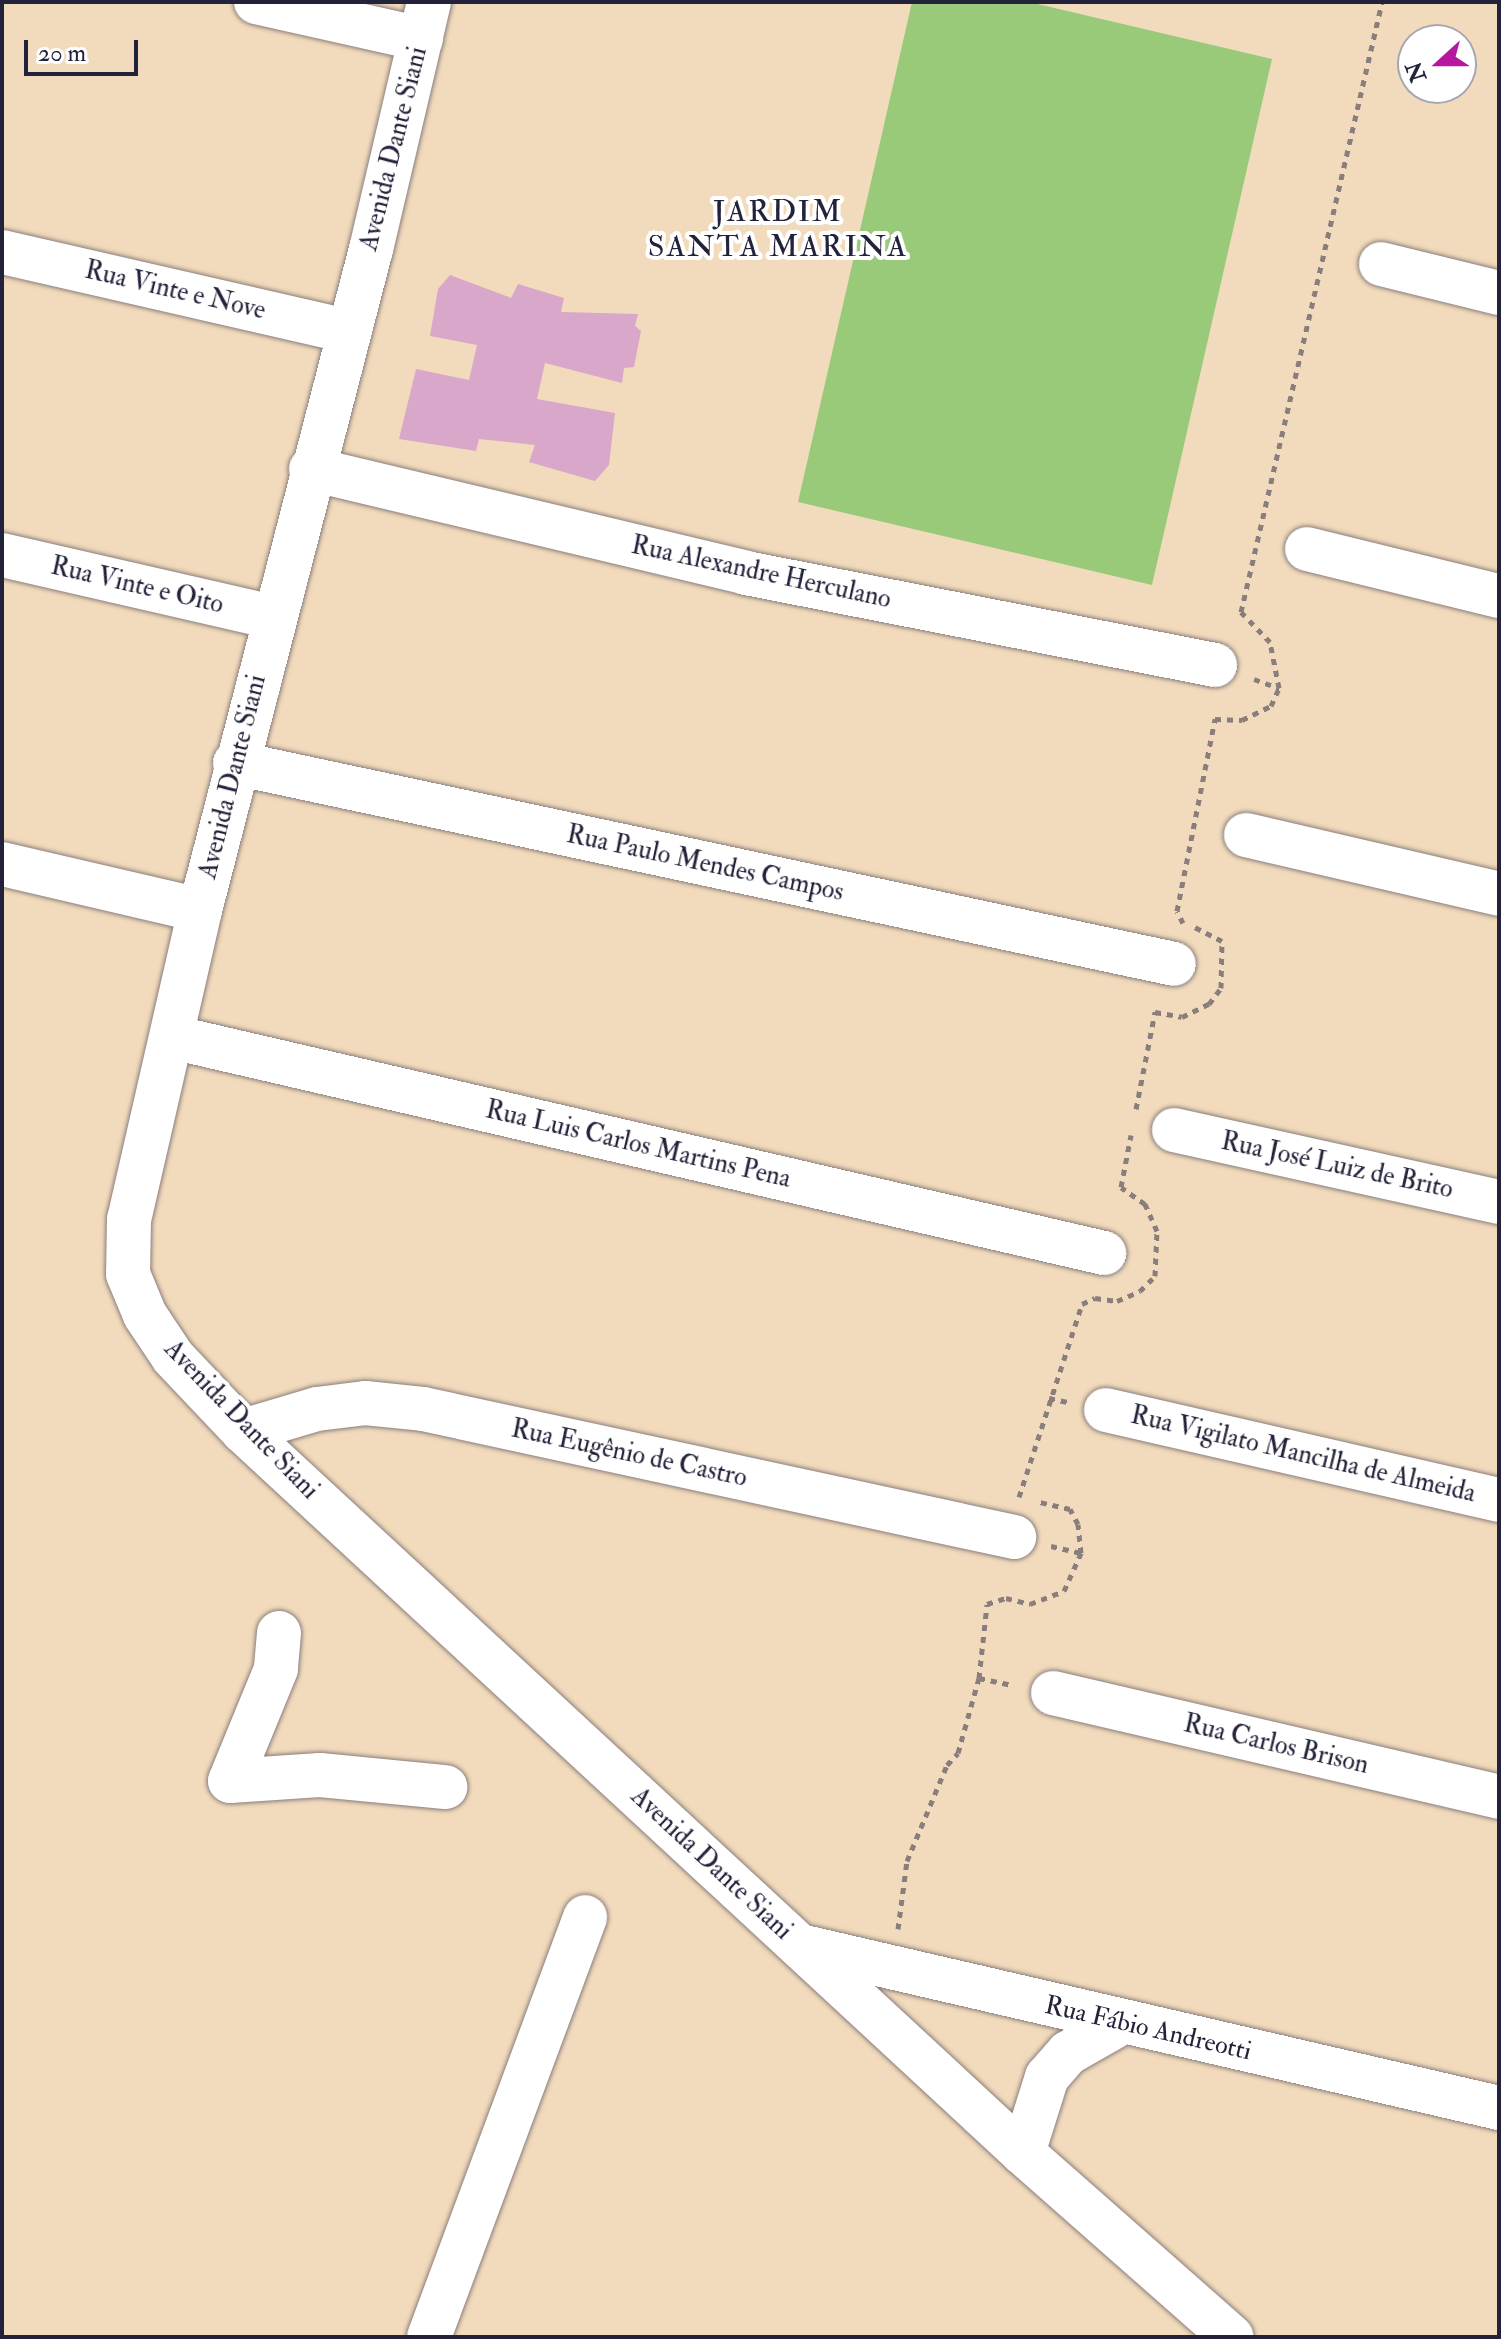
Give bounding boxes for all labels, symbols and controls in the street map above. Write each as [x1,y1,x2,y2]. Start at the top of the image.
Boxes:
scale bar [28,24,142,74]
north arrow [1397,24,1477,104]
text: 20 m [38,38,86,69]
street label: Avenida Dante Siani [354,44,434,254]
text: N [1400,58,1433,86]
district label: JARDIM SANTA MARINA [648,194,908,264]
street label: Rua Vinte e Nove [82,255,268,327]
street label: Rua Alexandre Herculano [628,530,894,616]
street label: Rua Vinte e Oito [48,551,226,621]
street label: Avenida Dante Siani [193,672,273,882]
street label: Rua Paulo Mendes Campos [564,819,846,909]
street label: Rua Luis Carlos Martins Pena [482,1095,794,1195]
street label: Rua José Luiz de Brito [1218,1126,1456,1206]
street label: Avenida Dante Siani [157,1334,325,1506]
street label: Rua Vigilato Mancilha de Almeida [1128,1400,1478,1510]
street label: Rua Eugênio de Castro [508,1414,750,1494]
street label: Rua Carlos Brison [1180,1709,1372,1781]
street label: Avenida Dante Siani [624,1781,798,1947]
street label: Rua Fábio Andreotti [1042,1990,1254,2068]

